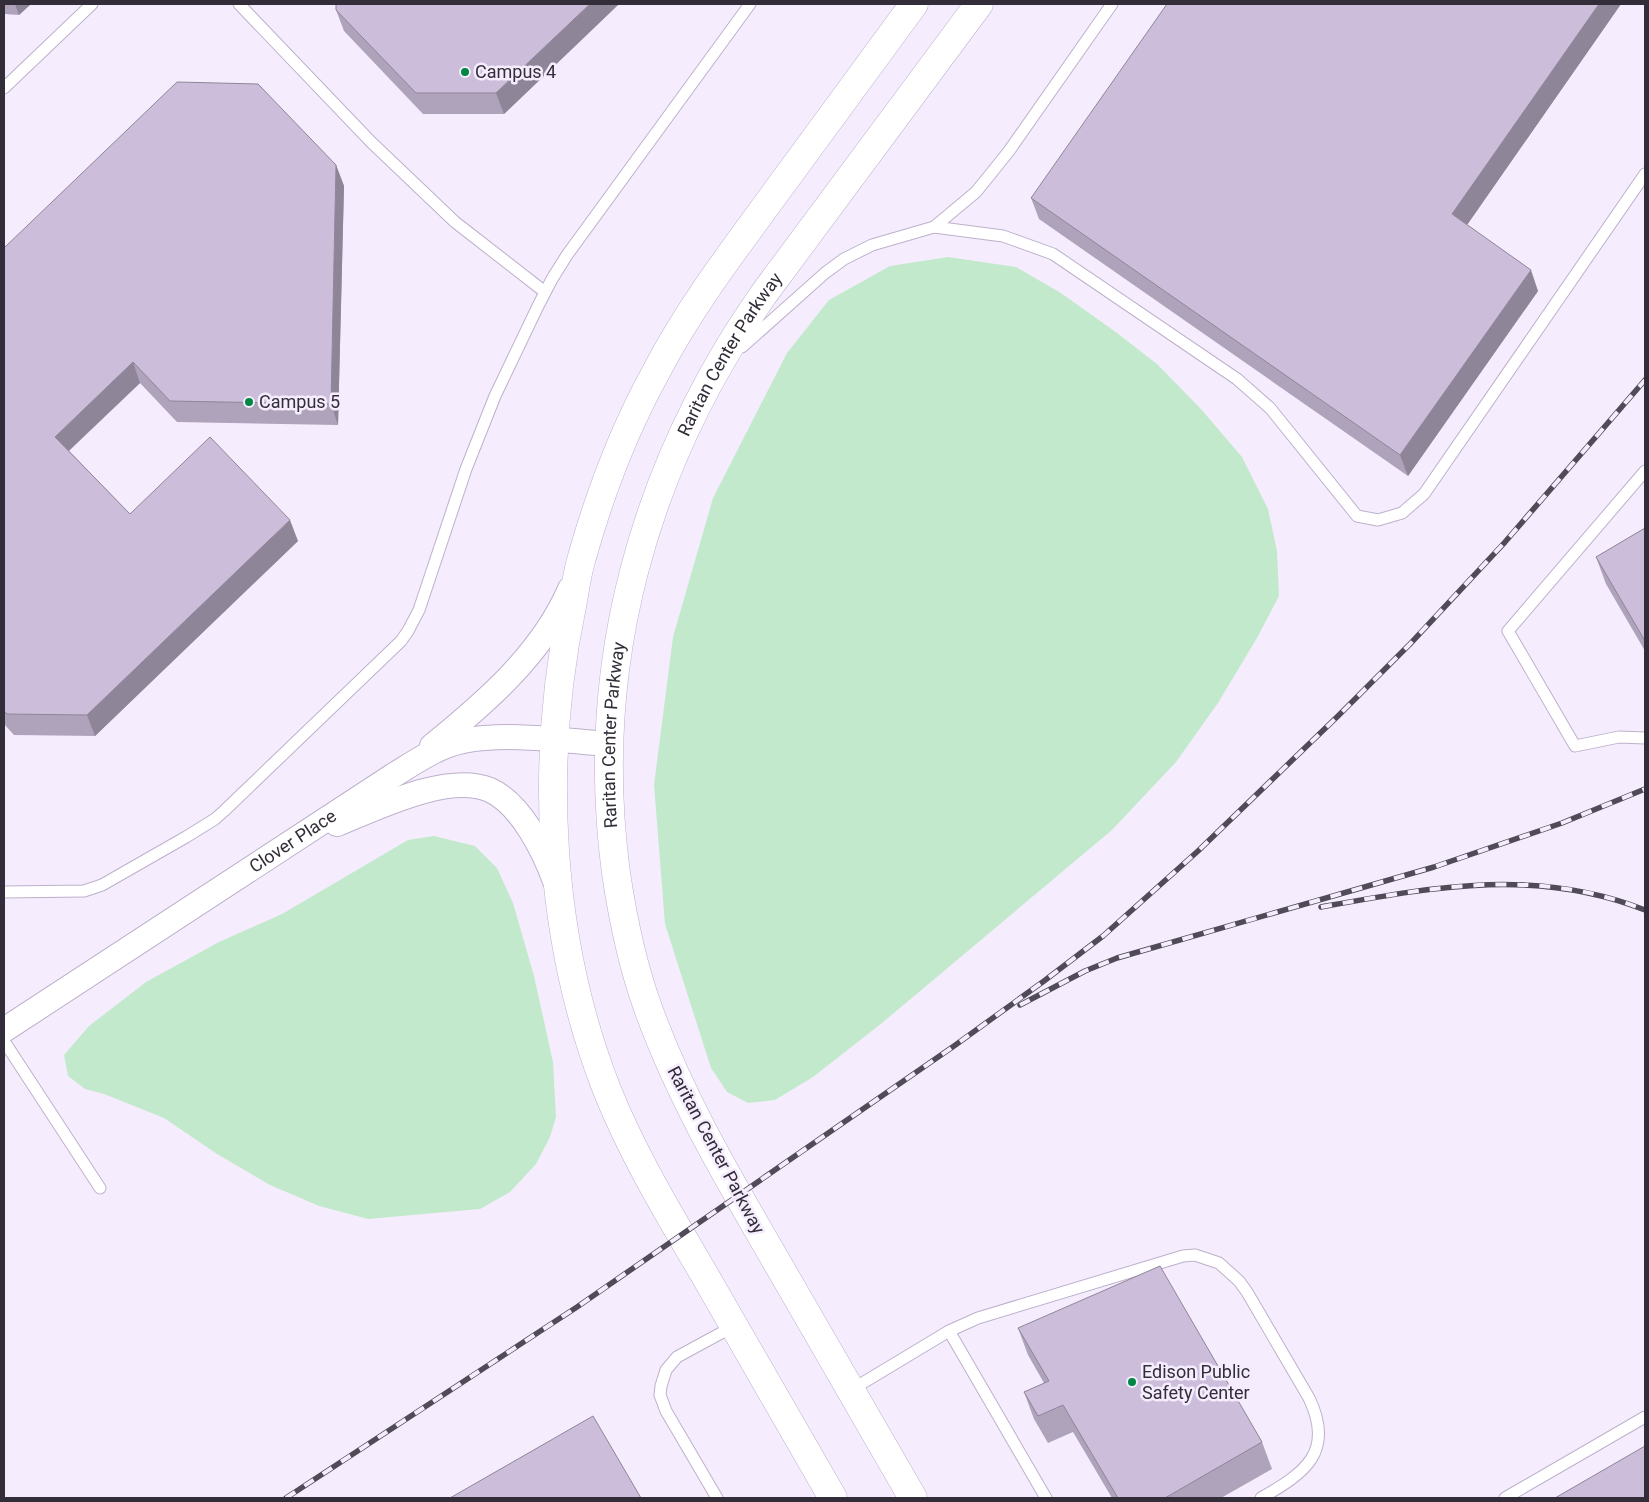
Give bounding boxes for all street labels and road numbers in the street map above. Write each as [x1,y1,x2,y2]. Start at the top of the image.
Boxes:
street label: Raritan Center Parkway [673,268,786,439]
street label: Raritan Center Parkway [598,640,629,829]
street label: Clover Place [245,805,340,877]
street label: Raritan Center Parkway [663,1062,770,1238]

